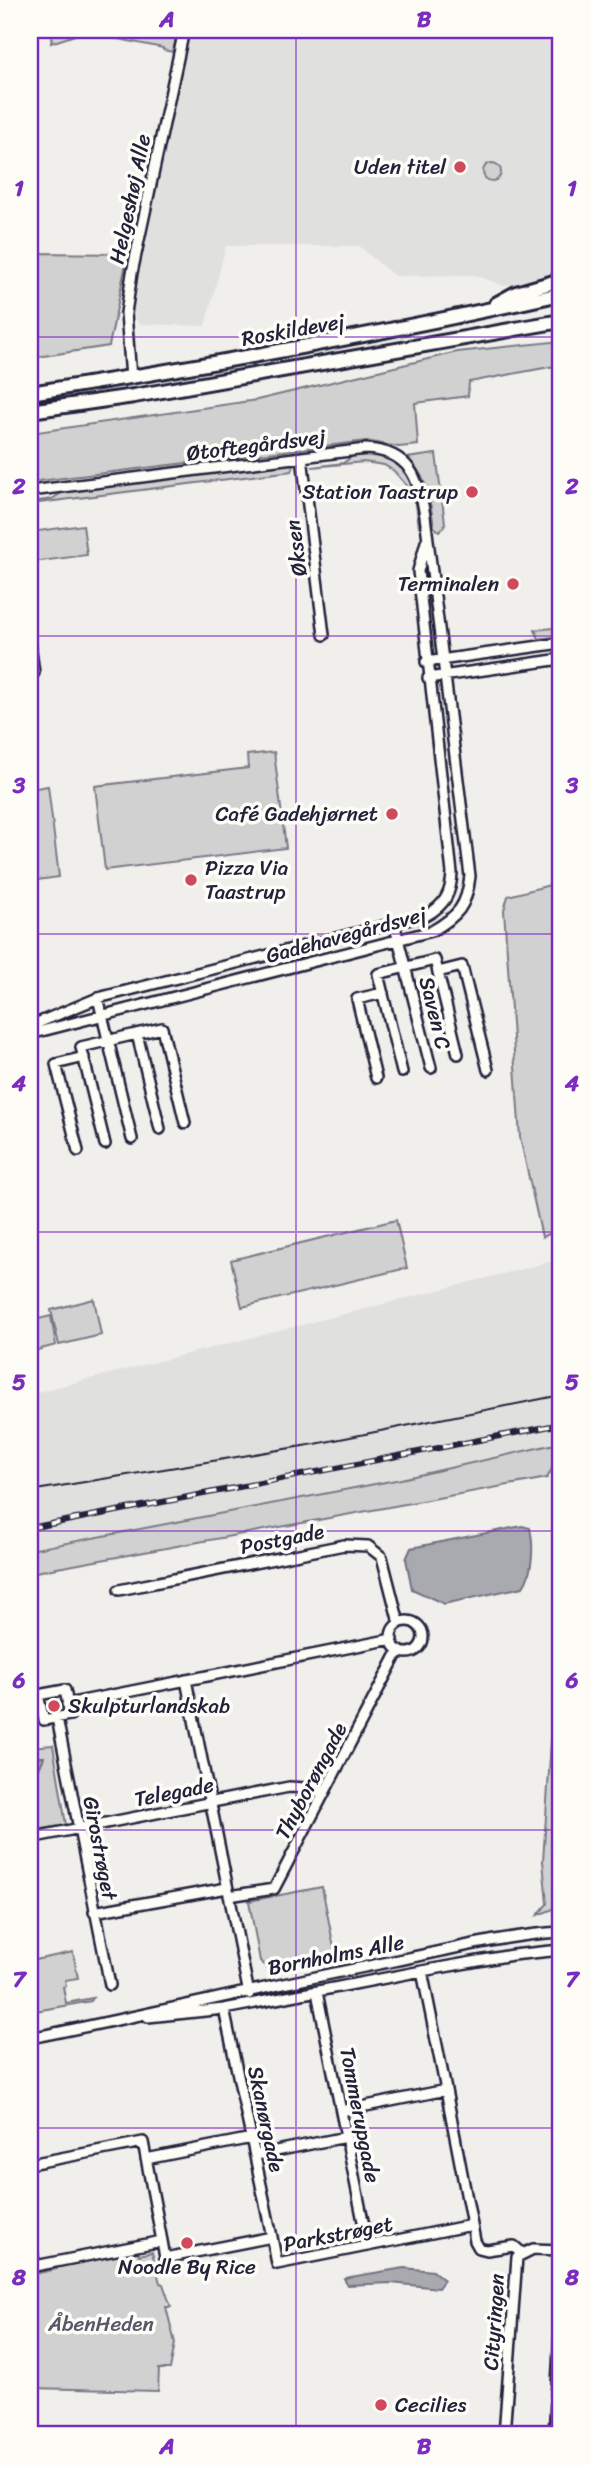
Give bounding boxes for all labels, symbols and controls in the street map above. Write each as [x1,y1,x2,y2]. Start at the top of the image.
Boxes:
text: A [158,0,175,40]
text: B [417,0,432,40]
street label: Helgeshøj Alle [98,130,162,268]
place label: Uden titel [354,148,447,186]
marker: Uden titel [452,159,468,175]
text: 1 [14,168,24,209]
text: 1 [567,168,577,209]
street label: Roskildevej [239,302,348,358]
street label: Øtoftegårdsvej [184,418,328,472]
text: 2 [11,466,26,507]
text: 2 [564,466,579,507]
place label: Station Taastrup [302,473,458,511]
marker: Station Taastrup [464,484,480,500]
street label: Øksen [274,518,318,578]
place label: Terminalen [398,565,499,603]
marker: Terminalen [505,576,521,592]
text: 3 [12,765,26,806]
text: 3 [565,765,579,806]
place label: Café Gadehjørnet [216,795,378,833]
marker: Café Gadehjørnet [384,806,400,822]
place label: Pizza Via Taastrup [205,849,289,911]
marker: Pizza Via Taastrup [183,872,199,888]
street label: Gadehavegårdsvej [262,895,431,975]
street label: Saven C [408,972,462,1054]
text: 4 [11,1063,27,1104]
text: 4 [564,1063,580,1104]
text: 5 [12,1362,26,1403]
text: 5 [565,1362,579,1403]
street label: Postgade [237,1512,327,1566]
text: 6 [11,1660,26,1701]
text: 6 [564,1660,579,1701]
place label: Skulpturlandskab [68,1687,230,1725]
marker: Skulpturlandskab [46,1698,62,1714]
street label: Thyborøngade [264,1715,358,1847]
street label: Telegade [131,1766,217,1818]
street label: Girostrøget [71,1793,129,1905]
street label: Bornholms Alle [265,1923,408,1987]
text: 7 [12,1959,27,2000]
text: 7 [565,1959,580,2000]
street label: Tommerupgade [328,2044,392,2186]
street label: Skanørgade [236,2062,296,2176]
street label: Parkstrøget [280,2205,396,2263]
marker: Noodle By Rice [179,2235,195,2251]
place label: Noodle By Rice [118,2248,256,2286]
text: 8 [11,2257,26,2298]
text: 8 [564,2257,579,2298]
street label: Cityringen [472,2272,516,2372]
park label: ÅbenHeden [47,2305,154,2343]
place label: Cecilies [395,2386,467,2424]
marker: Cecilies [373,2397,389,2413]
text: A [158,2426,175,2465]
text: B [417,2426,432,2465]

